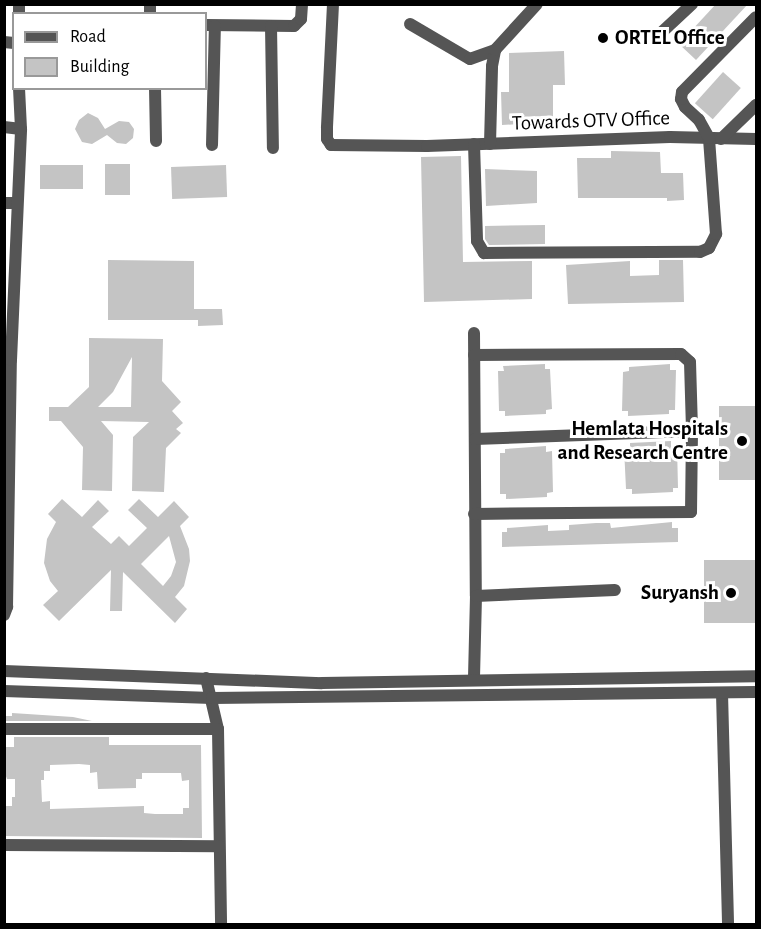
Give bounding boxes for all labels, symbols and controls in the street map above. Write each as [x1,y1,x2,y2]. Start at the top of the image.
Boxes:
legend [12,12,207,90]
place label: ORTEL Office [615,25,725,51]
text: Road [70,28,106,46]
marker: ORTEL Office [596,31,610,45]
text: Building [70,58,129,76]
street label: Towards OTV Office [511,106,671,136]
place label: Hemlata Hospitals and Research Centre [558,416,728,466]
marker: Hemlata Hospitals and Research Centre [733,432,751,450]
place label: Suryansh [641,580,719,606]
marker: Suryansh [724,586,738,600]

